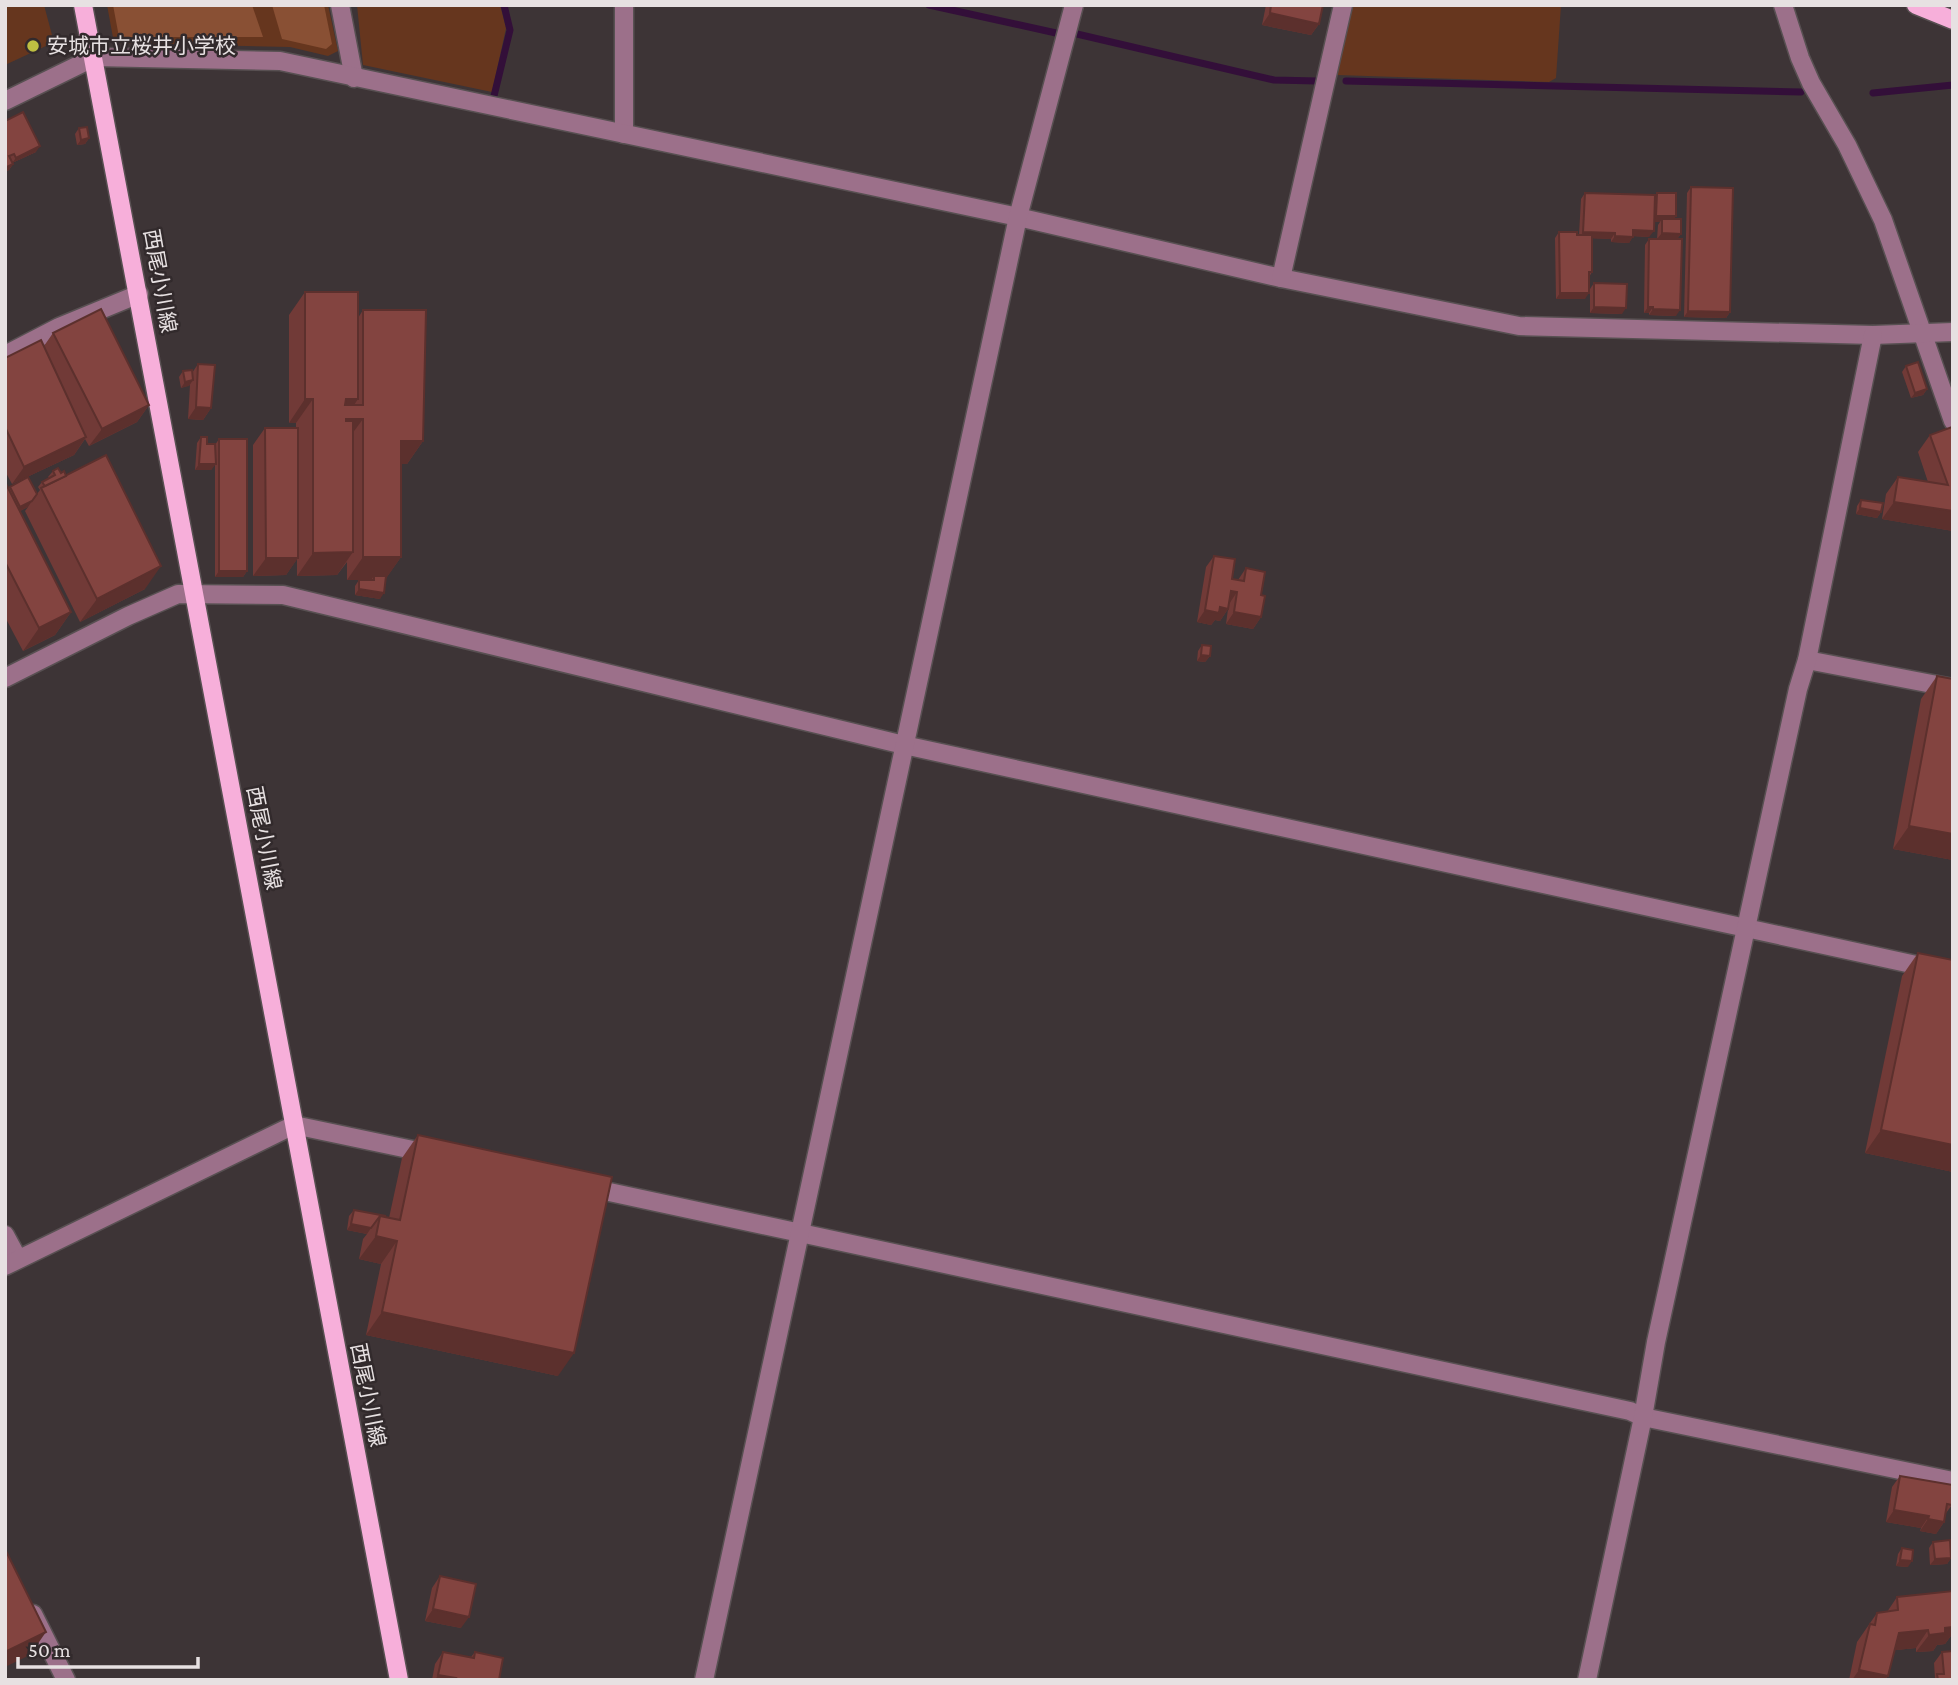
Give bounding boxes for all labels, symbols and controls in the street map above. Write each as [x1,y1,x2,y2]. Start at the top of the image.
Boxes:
place label: 安城市立桜井小学校 [47,34,236,58]
marker: 安城市立桜井小学校 [25,38,41,54]
street label: 西尾小川線 [139,227,181,335]
street label: 西尾小川線 [242,784,286,892]
street label: 西尾小川線 [346,1341,390,1449]
scale bar [18,1626,198,1670]
text: 50 m [28,1638,71,1662]

